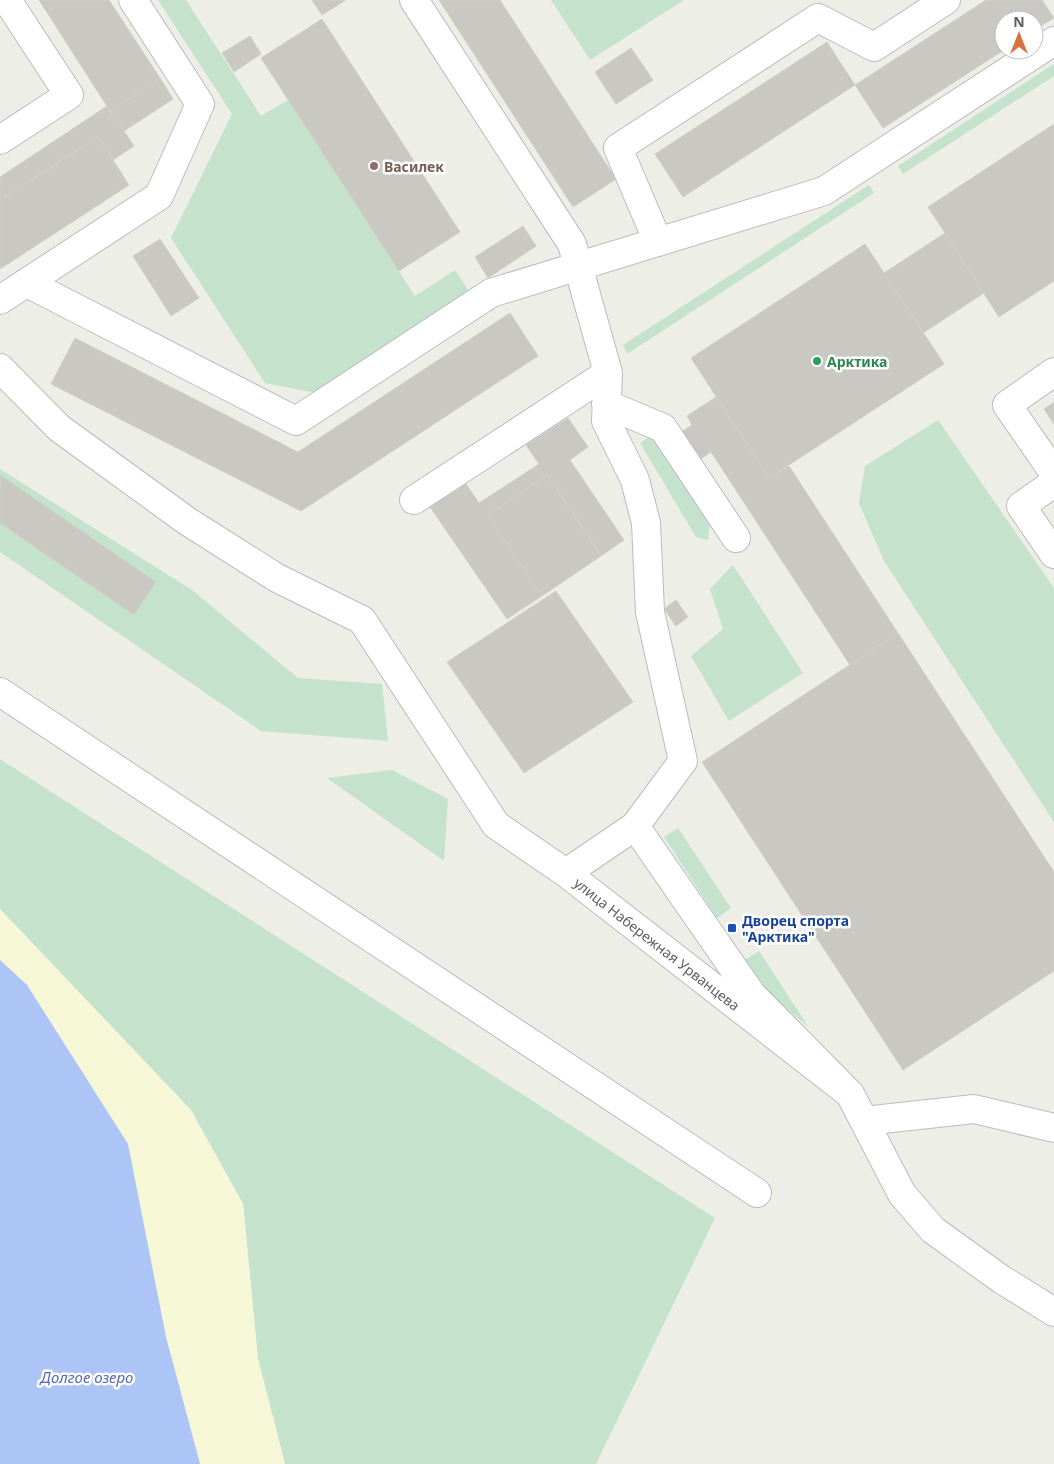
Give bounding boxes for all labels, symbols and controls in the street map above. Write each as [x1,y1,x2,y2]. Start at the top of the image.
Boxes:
north arrow [994,10,1044,60]
text: N [1013,12,1025,31]
place label: Василек [384,157,444,176]
marker: Василек [368,160,380,172]
place label: Арктика [827,352,887,371]
marker: Арктика [811,355,823,367]
street label: улица Набережная Урванцева [570,873,744,1015]
place label: Дворец спорта "Арктика" [742,911,849,946]
marker: Дворец спорта "Арктика" [726,922,738,934]
water label: Долгое озеро [39,1367,133,1387]

